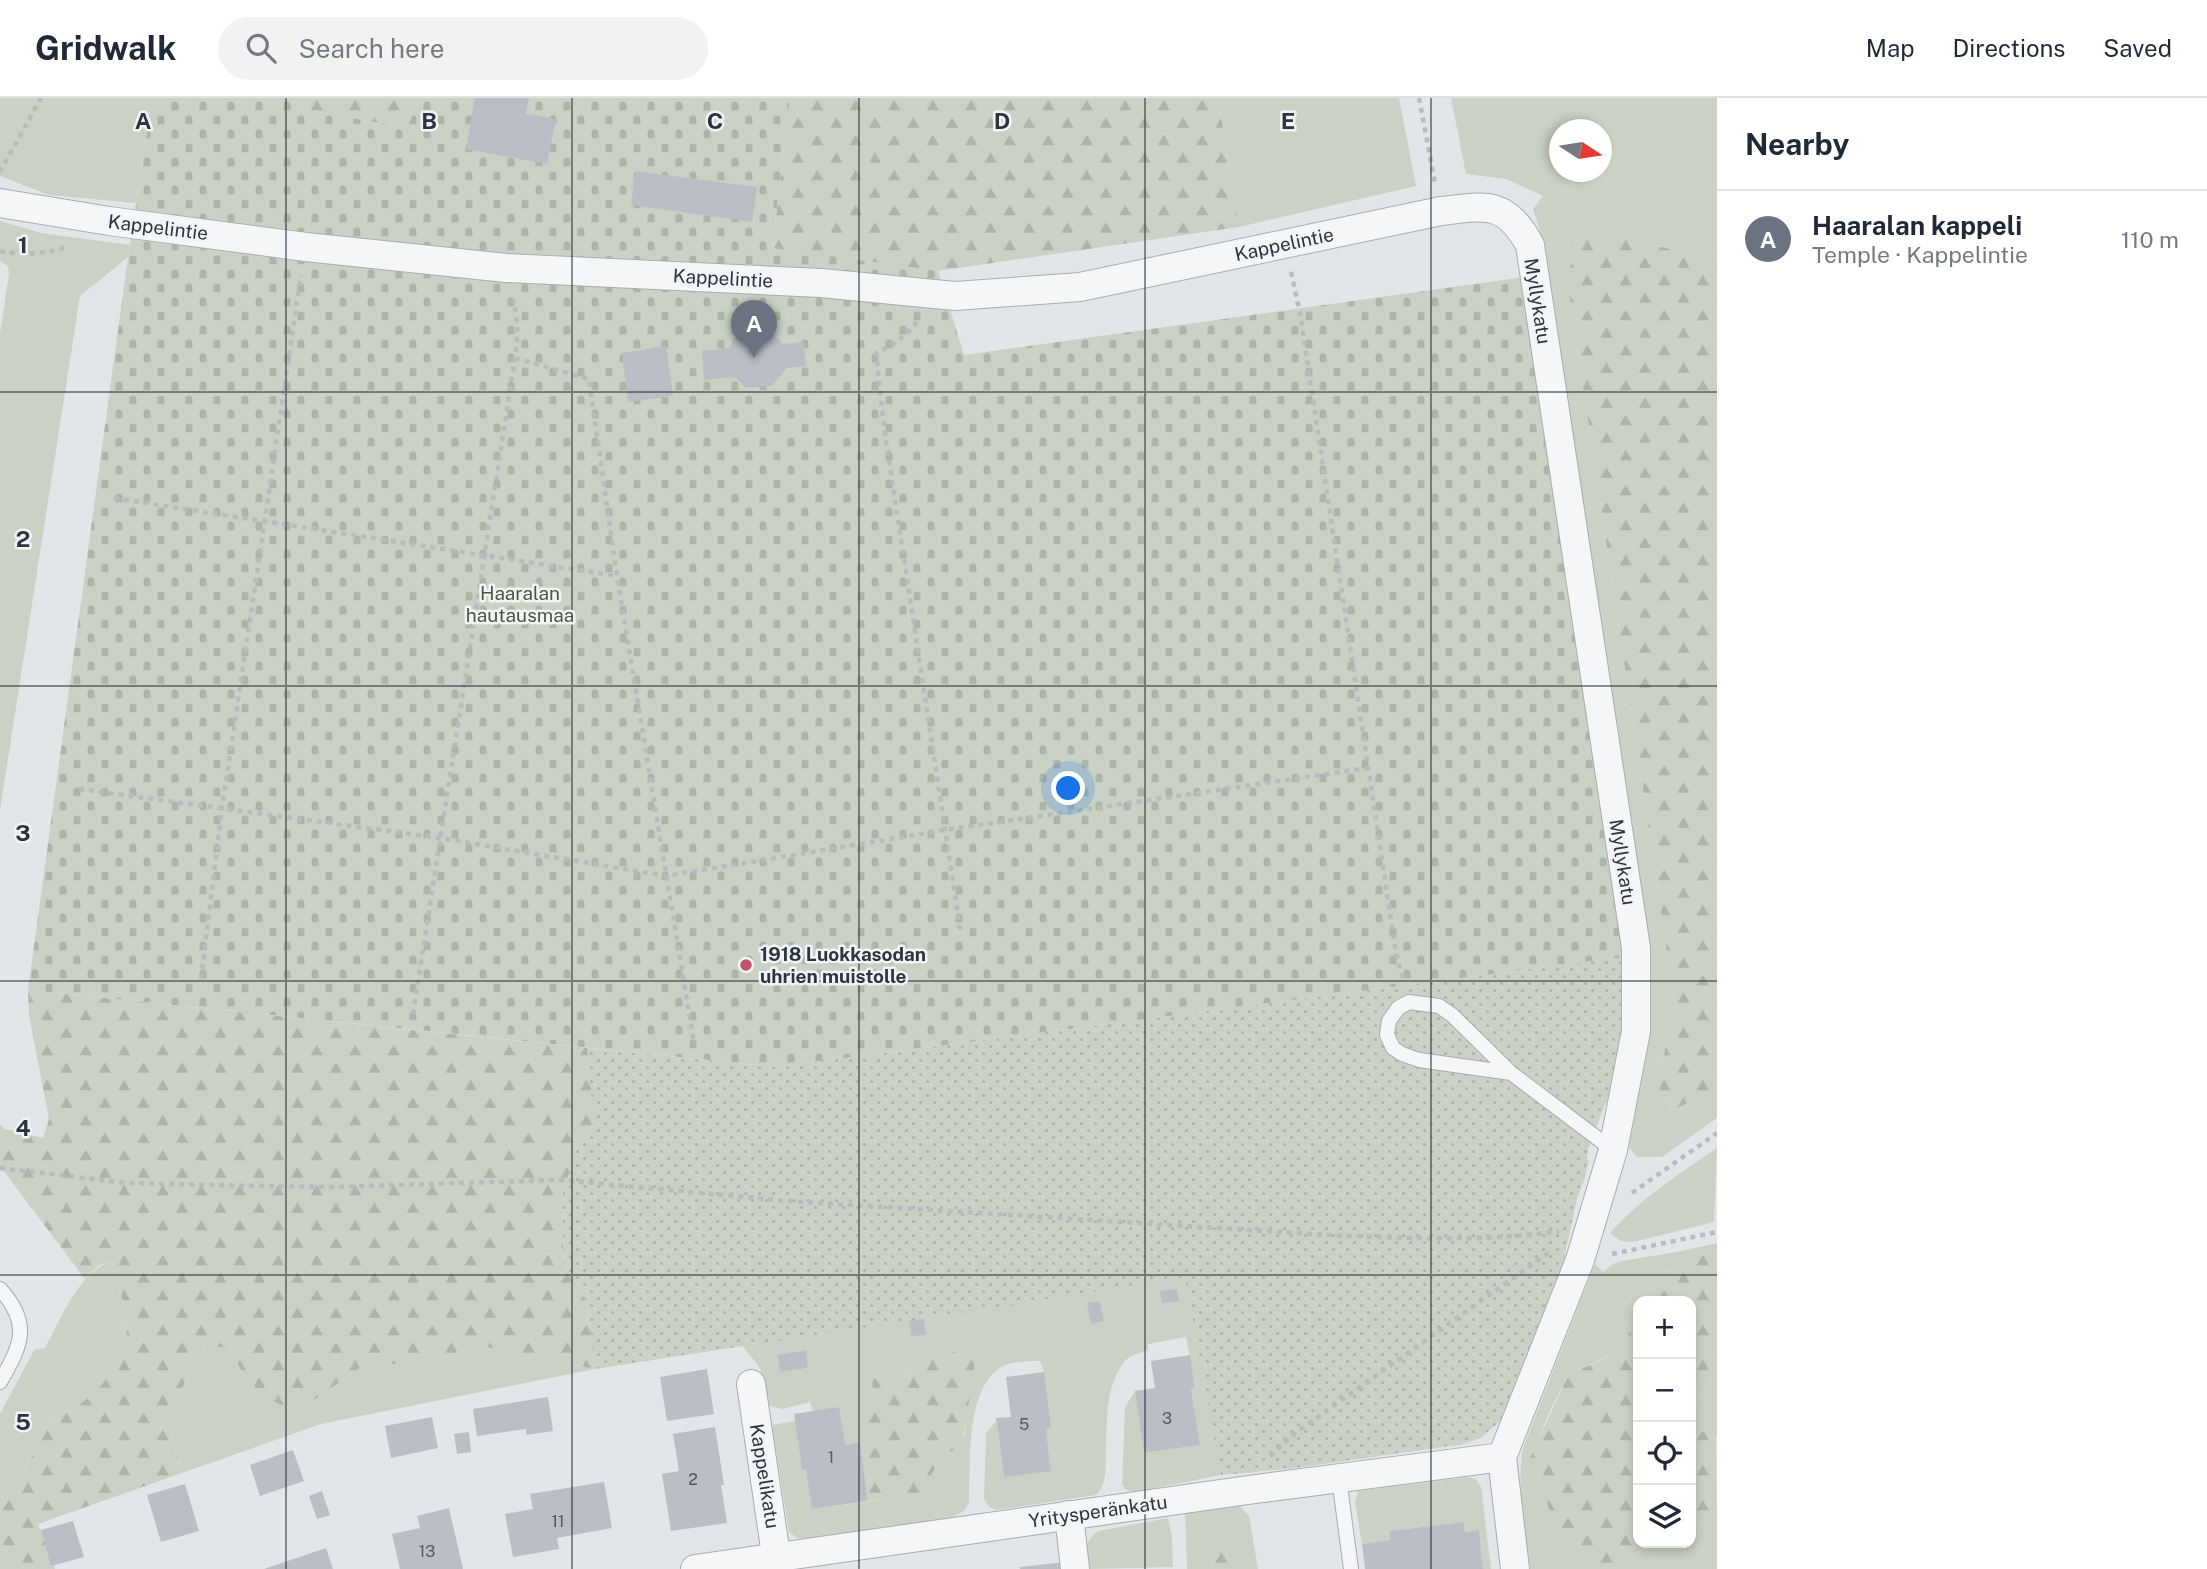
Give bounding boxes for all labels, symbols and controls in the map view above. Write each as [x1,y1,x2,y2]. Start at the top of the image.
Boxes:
search box [218,17,708,80]
text: Gridwalk [35,29,176,67]
icon: search [242,29,280,67]
text: Search here [298,33,444,64]
text: Map [1866,34,1915,62]
text: Directions [1953,34,2065,62]
text: Saved [2103,34,2172,62]
text: A [135,107,152,134]
text: B [421,107,437,134]
text: C [707,107,723,134]
text: D [994,107,1010,134]
text: E [1281,107,1295,134]
north arrow [1549,119,1612,182]
text: Nearby [1745,126,1849,162]
street label: Kappelintie [107,210,209,244]
text: Haaralan kappeli [1812,210,2022,241]
street label: Kappelintie [1233,223,1335,265]
text: A [1760,226,1776,253]
text: 110 m [2121,226,2179,253]
text: 1 [18,231,28,258]
text: Temple · Kappelintie [1812,241,2028,268]
street label: Myllykatu [1520,256,1556,346]
street label: Kappelintie [672,264,774,292]
pin: A [731,300,777,358]
text: 2 [16,525,30,552]
park label: Haaralan hautausmaa [466,582,574,626]
your location [1051,771,1085,805]
street label: Myllykatu [1605,817,1641,907]
text: 3 [15,819,31,846]
place label: 1918 Luokkasodan uhrien muistolle [760,943,926,987]
marker: 1918 Luokkasodan uhrien muistolle [738,957,754,973]
text: 4 [15,1114,31,1141]
map controls [1633,1296,1696,1548]
button: + [1633,1296,1696,1359]
button: − [1633,1359,1696,1422]
text: 5 [15,1408,31,1435]
house number: 3 [1162,1409,1172,1428]
house number: 5 [1019,1415,1029,1434]
street label: Kappelikatu [746,1422,784,1530]
button: locate [1633,1422,1696,1485]
house number: 1 [828,1448,834,1467]
house number: 2 [688,1470,698,1489]
button: layers [1633,1485,1696,1548]
street label: Yritysperänkatu [1027,1490,1169,1532]
house number: 11 [551,1512,565,1531]
house number: 13 [419,1542,435,1561]

